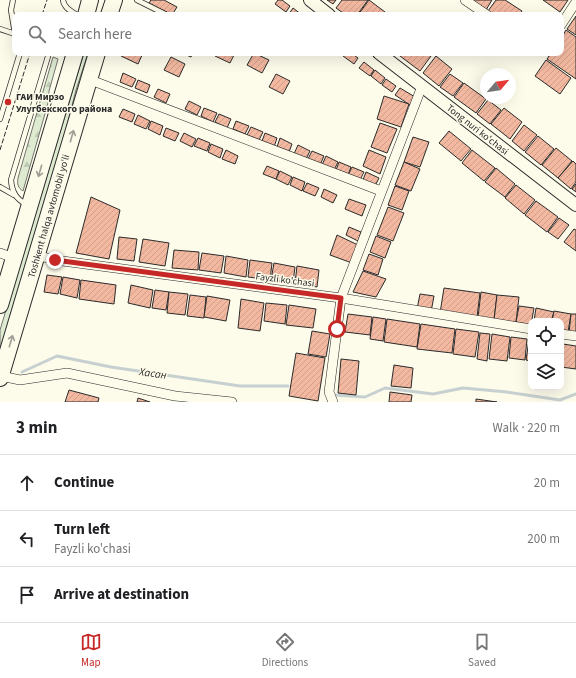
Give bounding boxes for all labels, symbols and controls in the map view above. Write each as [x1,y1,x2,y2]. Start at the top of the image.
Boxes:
search box [12,12,564,56]
icon: search [26,23,48,45]
text: Search here [58,24,132,45]
north arrow [480,68,516,104]
place label: ГАИ Мирзо Улугбекского района [16,90,112,116]
marker: ГАИ Мирзо Улугбекского района [3,97,13,107]
street label: Tong nuri ko'chasi [443,101,511,158]
one-way arrow [69,129,76,142]
street label: Toshkent halqa avtomobil yo'li [25,153,73,280]
one-way arrow [36,164,43,177]
route end [46,251,64,269]
street label: Fayzli ko'chasi [255,269,315,291]
map controls [528,318,564,390]
button: locate [528,318,564,354]
route start [328,320,346,338]
one-way arrow [8,335,15,348]
button: layers [528,354,564,390]
water label: Хасан [137,364,168,383]
text: 3 min [16,416,57,440]
text: Walk · 220 m [492,419,560,437]
icon: ahead [16,472,38,494]
text: Continue [54,472,114,493]
text: 20 m [534,474,560,492]
text: Turn left [54,519,110,540]
icon: left [16,528,38,550]
text: 200 m [527,530,560,548]
text: Fayzli ko'chasi [54,540,131,558]
icon: arrive [16,584,38,606]
text: Arrive at destination [54,584,189,605]
tab: Map [80,631,102,670]
tab: Directions [262,631,308,670]
tab: Saved [468,631,496,670]

